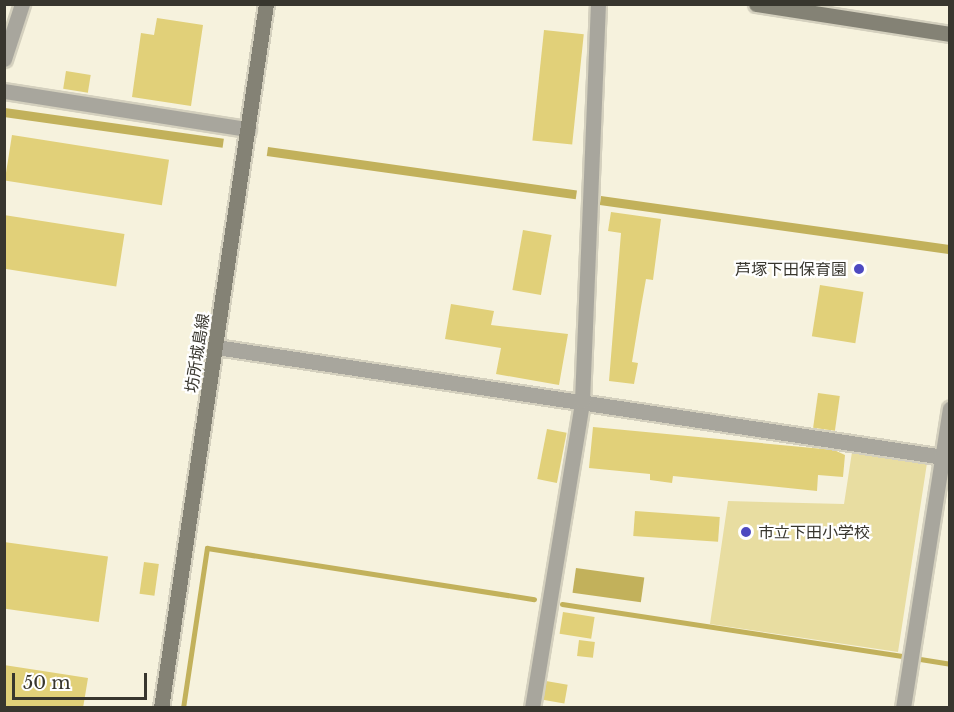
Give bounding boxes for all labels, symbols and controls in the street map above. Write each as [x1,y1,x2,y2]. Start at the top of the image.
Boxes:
place label: 芦塚下田保育園 [735,259,847,279]
marker: 芦塚下田保育園 [852,262,866,276]
street label: 坊所城島線 [181,312,213,394]
place label: 市立下田小学校 [758,522,870,542]
marker: 市立下田小学校 [739,525,753,539]
scale bar [15,661,150,699]
text: 50 m [23,672,71,694]

